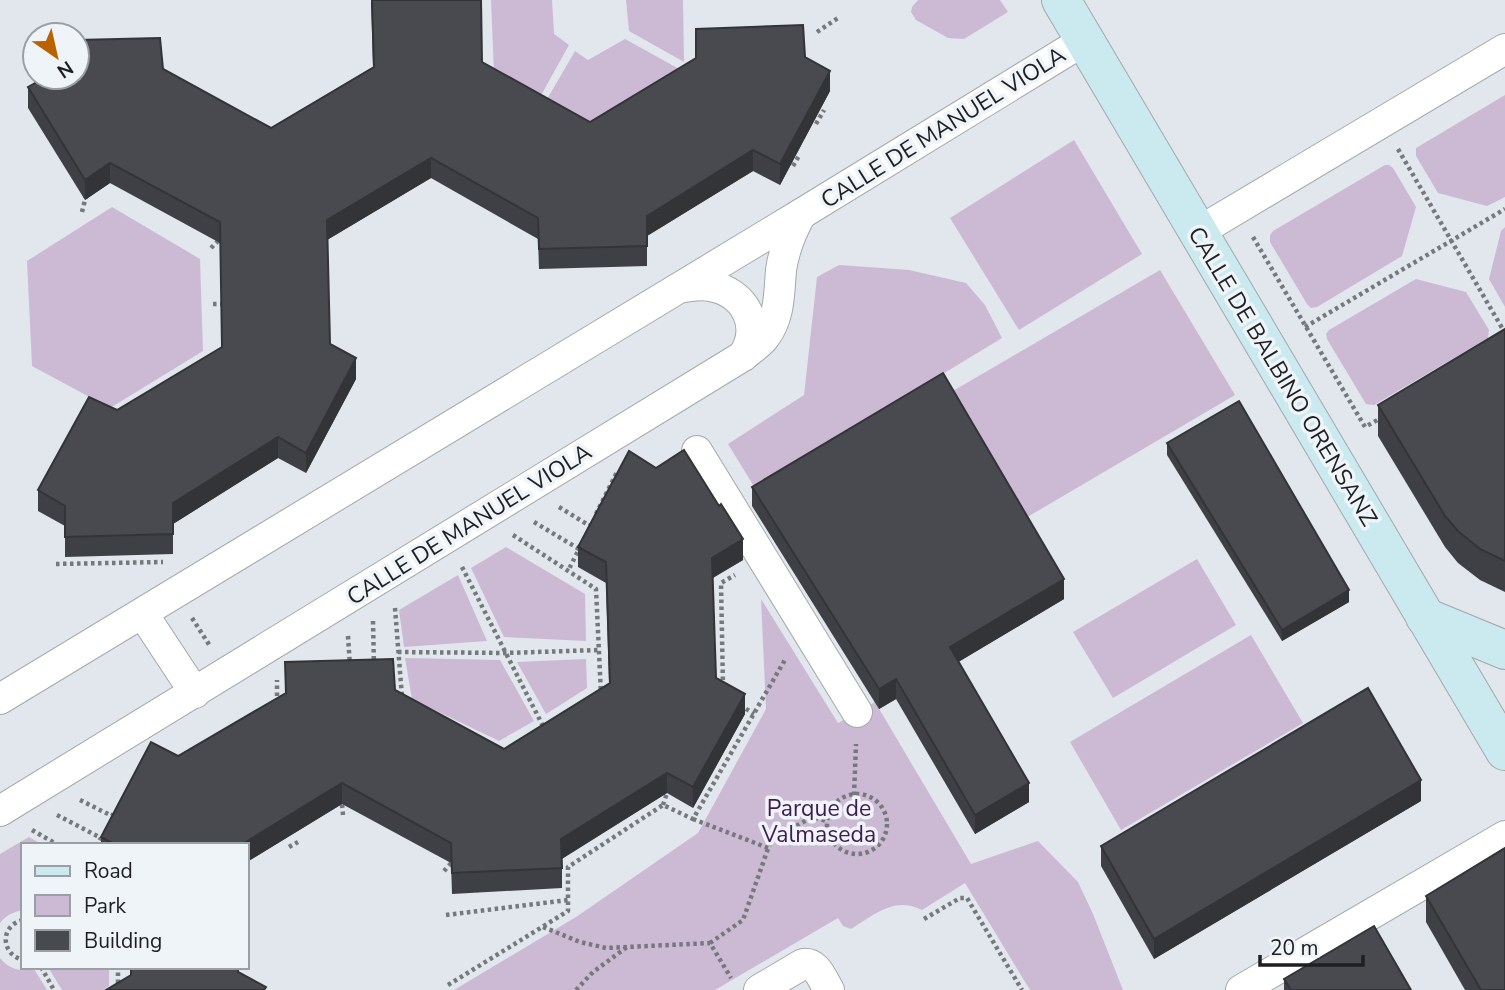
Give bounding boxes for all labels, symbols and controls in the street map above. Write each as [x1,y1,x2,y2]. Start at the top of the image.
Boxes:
north arrow [21,21,91,91]
street label: CALLE DE MANUEL VIOLA [815,39,1072,215]
text: N [52,55,78,84]
street label: CALLE DE BALBINO ORENSANZ [1181,221,1385,532]
street label: CALLE DE MANUEL VIOLA [341,436,598,612]
park label: Parque de Valmaseda [761,793,876,850]
legend [21,843,248,969]
text: Road [84,857,133,885]
text: Park [84,892,126,920]
scale bar [1260,923,1363,967]
text: Building [84,927,162,955]
text: 20 m [1270,934,1319,962]

